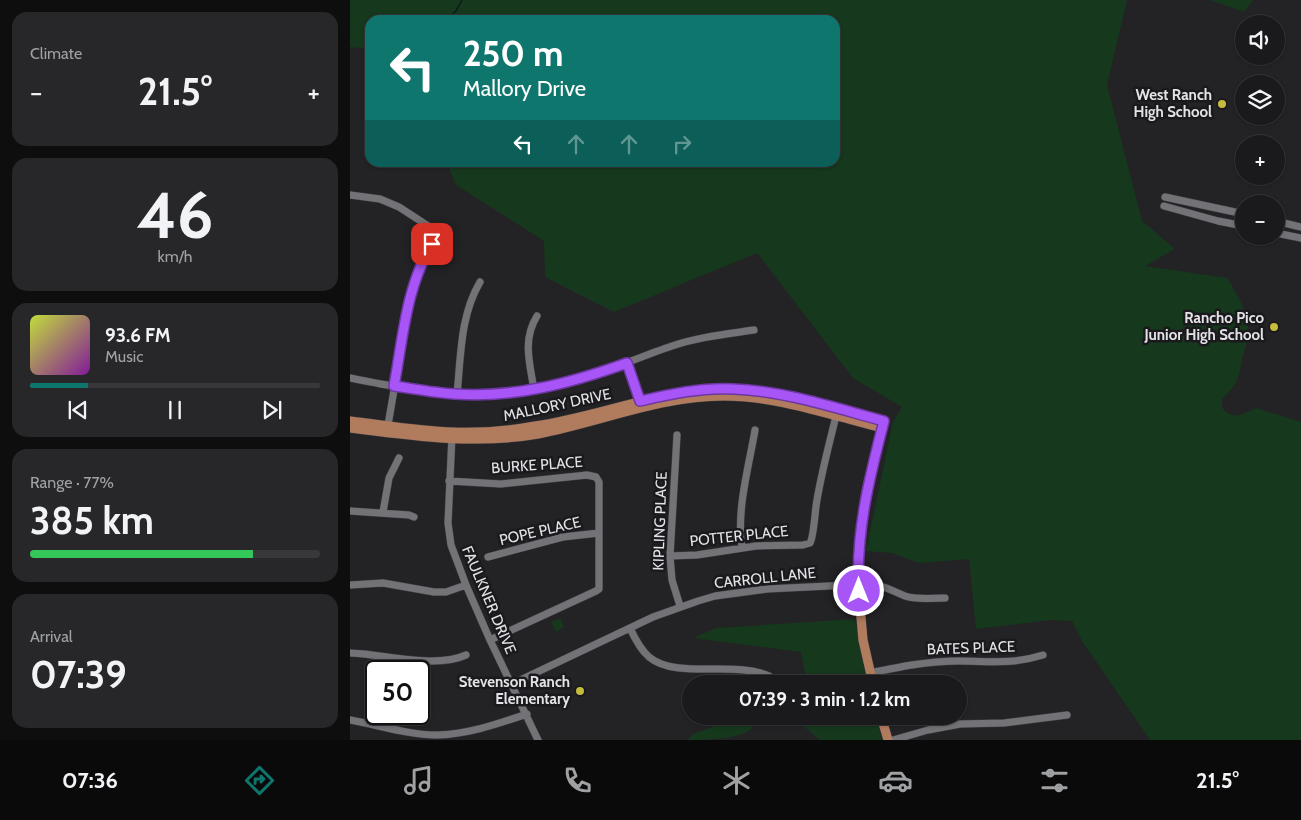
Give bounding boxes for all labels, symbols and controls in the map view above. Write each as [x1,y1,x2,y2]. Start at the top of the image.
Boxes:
map controls [1235,15,1285,245]
button: sound [1235,15,1285,65]
text: 250 m [463,32,563,75]
icon: left [380,35,445,100]
text: Climate [30,44,82,63]
text: 21.5° [138,68,212,115]
text: − [30,75,42,109]
text: + [308,75,320,109]
text: Mallory Drive [463,75,586,102]
button: layers [1235,75,1285,125]
place label: West Ranch High School [1134,86,1212,121]
marker: West Ranch High School [1216,98,1228,110]
icon: left [509,130,537,158]
icon: ahead [562,130,590,158]
icon: ahead [615,130,643,158]
icon: right [668,130,696,158]
button: + [1235,135,1285,185]
text: 46 [137,175,213,254]
button: − [1235,195,1285,245]
pin [411,223,453,265]
icon: arrive [418,230,446,258]
text: km/h [157,247,193,266]
place label: Rancho Pico Junior High School [1144,309,1264,344]
marker: Rancho Pico Junior High School [1268,321,1280,333]
text: 93.6 FM [105,324,171,347]
text: Music [105,347,143,366]
street label: MALLORY DRIVE [502,385,612,425]
icon: previous [64,396,92,424]
icon: pause [161,396,189,424]
icon: next [258,396,286,424]
street label: BURKE PLACE [491,453,583,477]
street label: KIPLING PLACE [649,471,671,571]
text: Range · 77% [30,473,114,492]
text: 385 km [30,497,154,544]
street label: POPE PLACE [497,513,583,549]
street label: POTTER PLACE [689,522,789,550]
street label: FAULKNER DRIVE [458,543,520,657]
street label: CARROLL LANE [713,564,817,592]
position arrow [832,564,884,616]
text: Arrival [30,627,73,646]
street label: BATES PLACE [926,637,1016,659]
text: 07:39 [30,651,126,698]
speed limit sign: 50 [365,660,430,725]
place label: Stevenson Ranch Elementary [459,673,571,708]
marker: Stevenson Ranch Elementary [574,685,586,697]
text: 07:39 · 3 min · 1.2 km [739,688,910,711]
icon: directions [242,763,277,798]
icon: music [401,763,436,798]
icon: phone [560,763,595,798]
icon: climate [719,763,754,798]
icon: car [878,763,913,798]
icon: filters [1037,763,1072,798]
text: 07:36 [62,767,118,794]
text: 21.5° [1196,767,1239,794]

